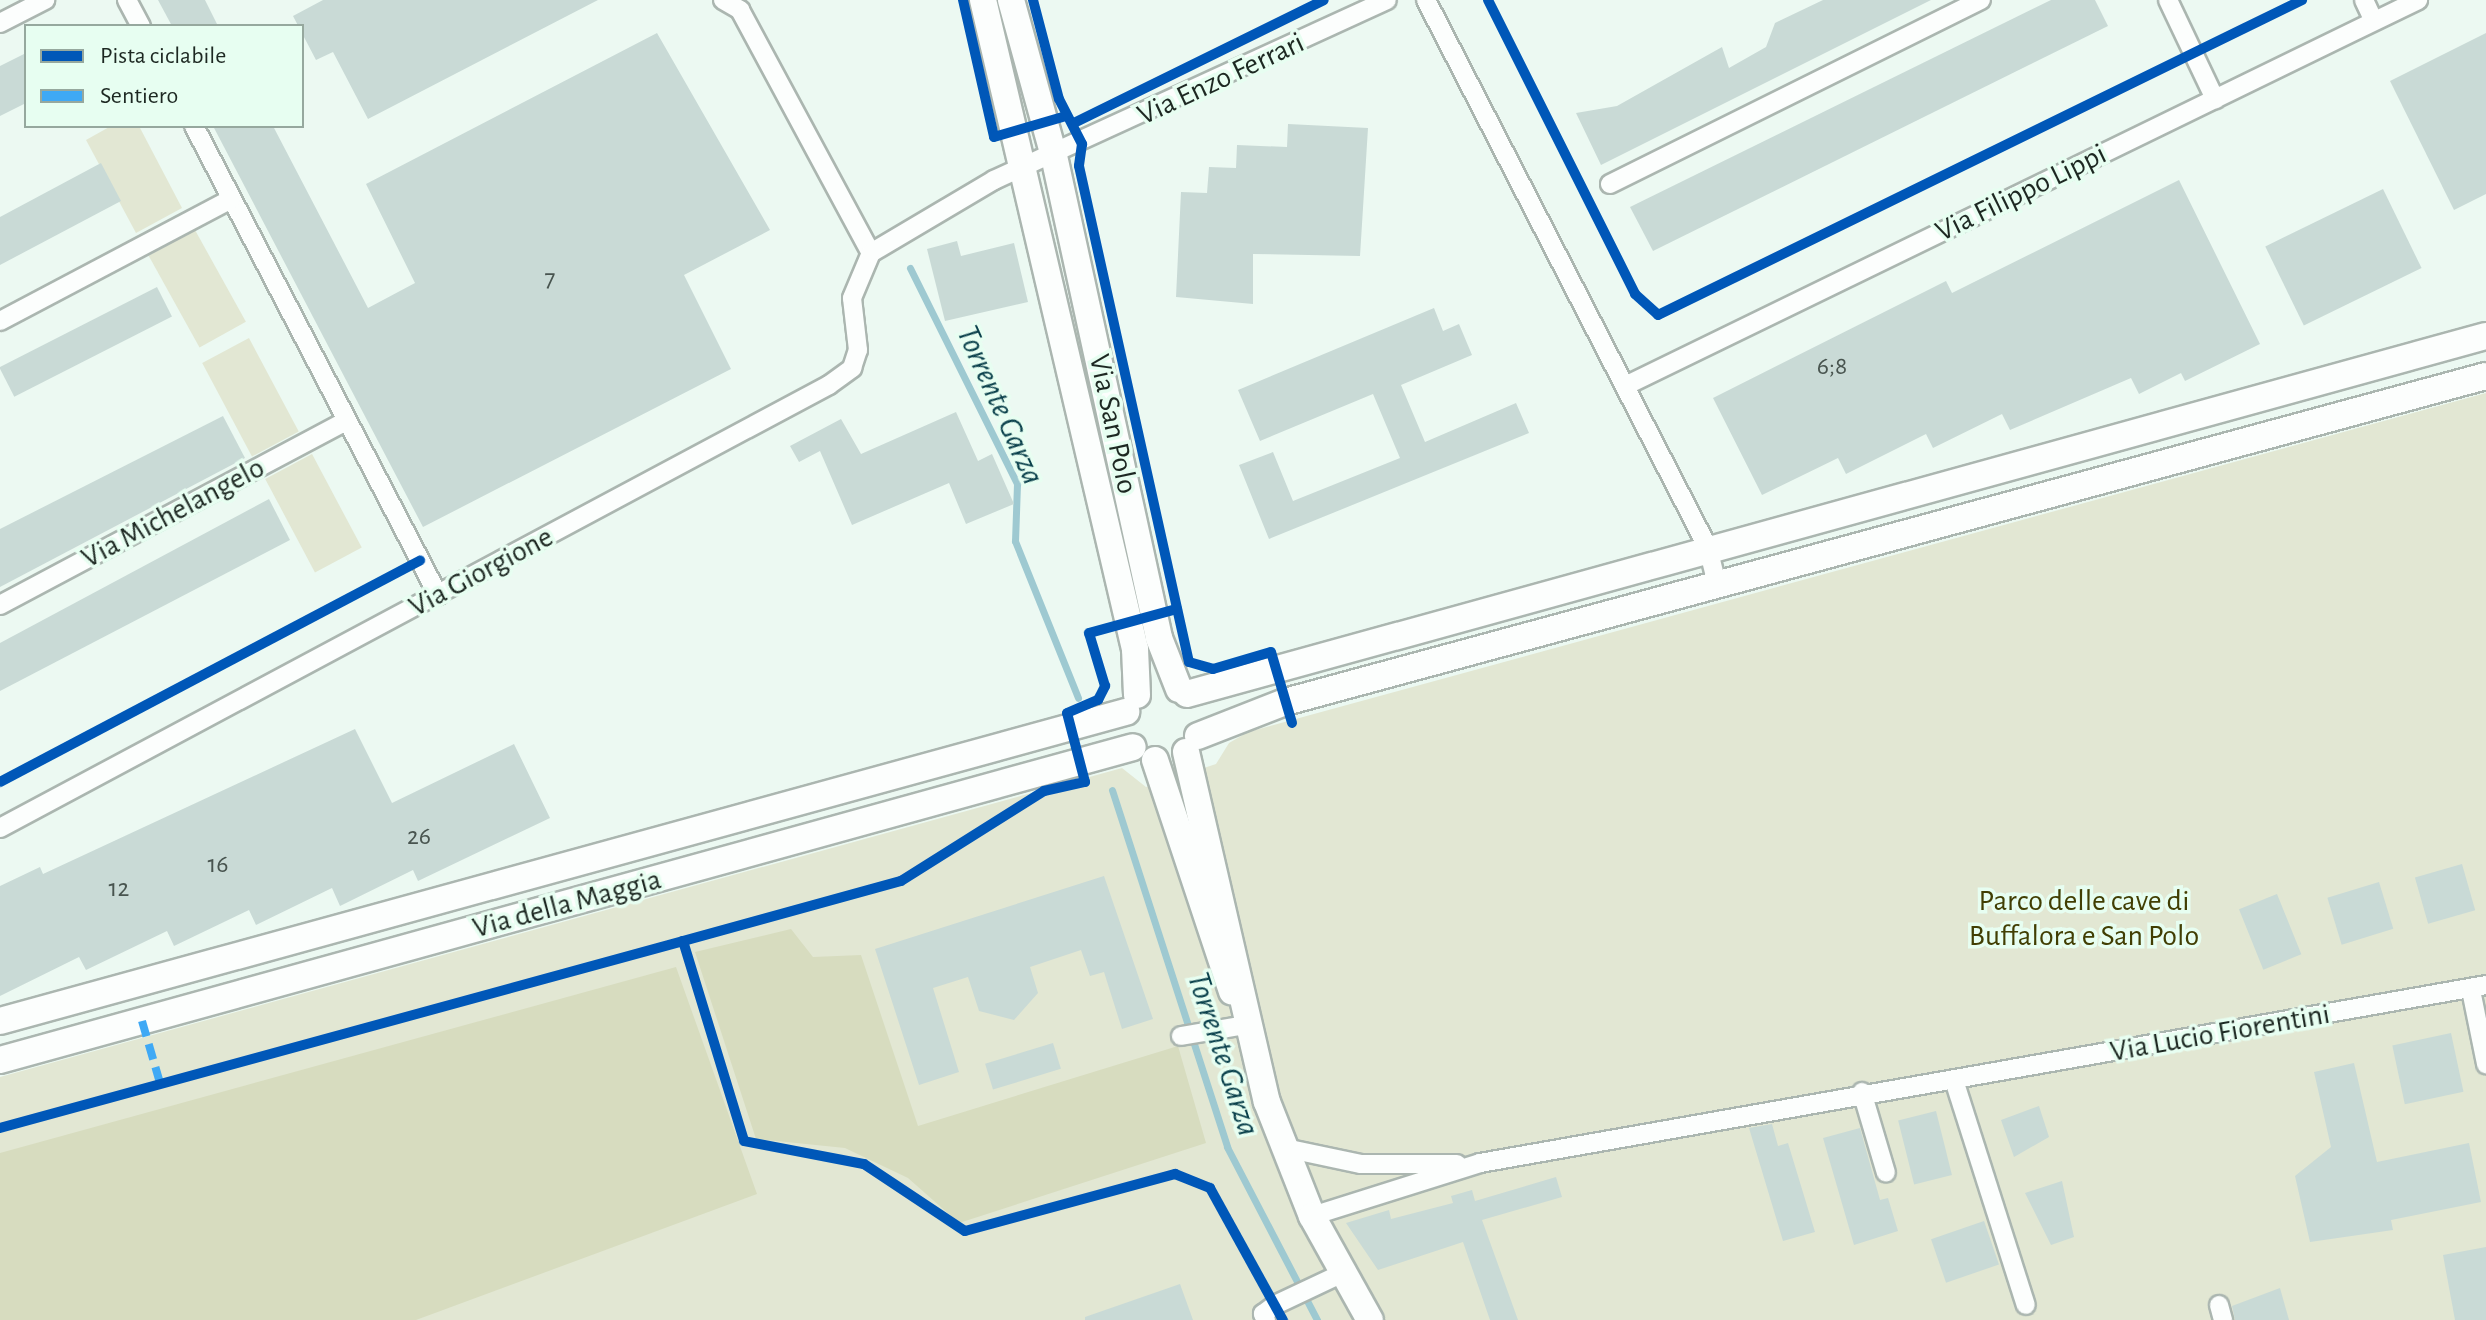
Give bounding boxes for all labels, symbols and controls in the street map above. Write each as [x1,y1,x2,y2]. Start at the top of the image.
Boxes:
legend [24,24,304,128]
street label: Via Enzo Ferrari [1132,25,1310,133]
text: Pista ciclabile [100,44,226,68]
text: Sentiero [100,84,178,108]
street label: Via Filippo Lippi [1930,136,2112,250]
house number: 7 [545,263,555,295]
water label: Torrente Garza [948,320,1052,490]
street label: Via San Polo [1081,351,1145,497]
house number: 6;8 [1817,351,1847,383]
street label: Via Michelangelo [75,450,271,576]
street label: Via Giorgione [403,519,559,625]
house number: 26 [407,821,431,853]
house number: 16 [207,849,229,881]
street label: Via della Maggia [469,862,665,946]
house number: 12 [109,873,129,905]
park label: Parco delle cave di Buffalora e San Polo [1969,883,2199,954]
water label: Torrente Garza [1178,967,1268,1141]
street label: Via Lucio Fiorentini [2107,996,2333,1070]

